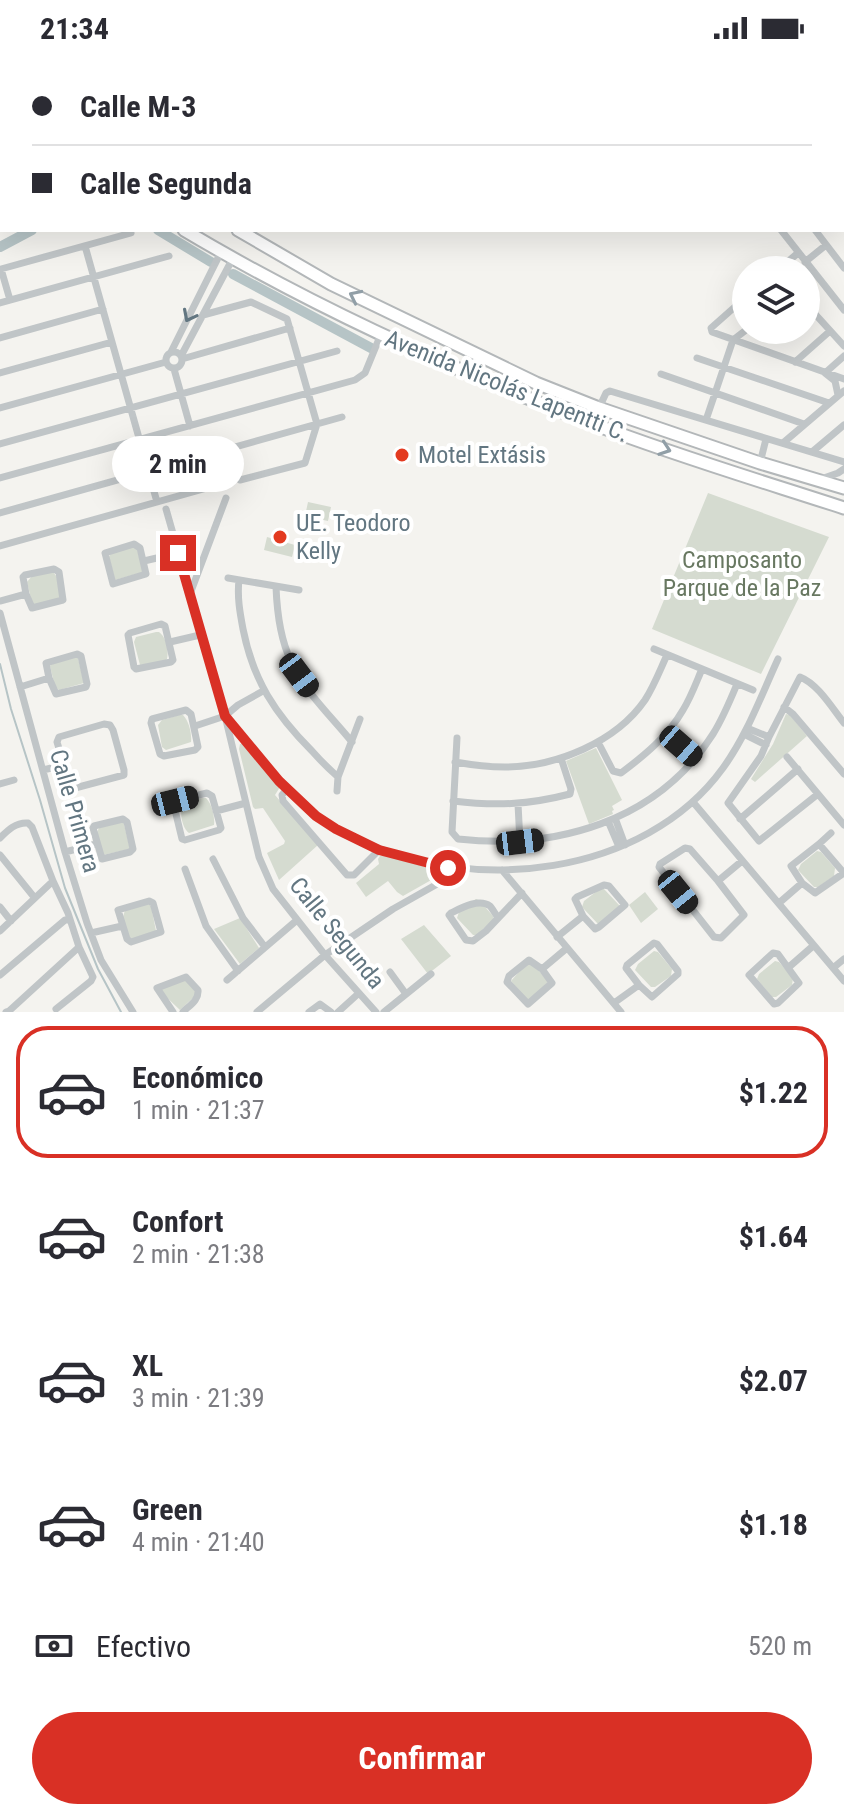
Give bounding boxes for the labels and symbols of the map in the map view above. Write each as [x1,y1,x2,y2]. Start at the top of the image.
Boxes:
one-way arrow [349,290,364,306]
one-way arrow [184,308,199,323]
street label: Avenida Nicolás Lapentti C. [381,324,633,448]
callout: 2 min [112,437,244,493]
one-way arrow [657,439,671,455]
place label: Motel Extásis [418,441,546,469]
marker: Motel Extásis [393,446,411,464]
place label: UE. Teodoro Kelly [296,509,410,565]
marker: UE. Teodoro Kelly [271,528,289,546]
route end [160,535,196,571]
park label: Camposanto Parque de la Paz [663,546,821,602]
car [275,649,323,701]
car [655,721,707,771]
street label: Calle Primera [44,746,106,876]
car [149,784,201,818]
car [495,827,545,857]
route start [430,850,466,886]
car [654,866,702,918]
street label: Calle Segunda [284,872,390,994]

